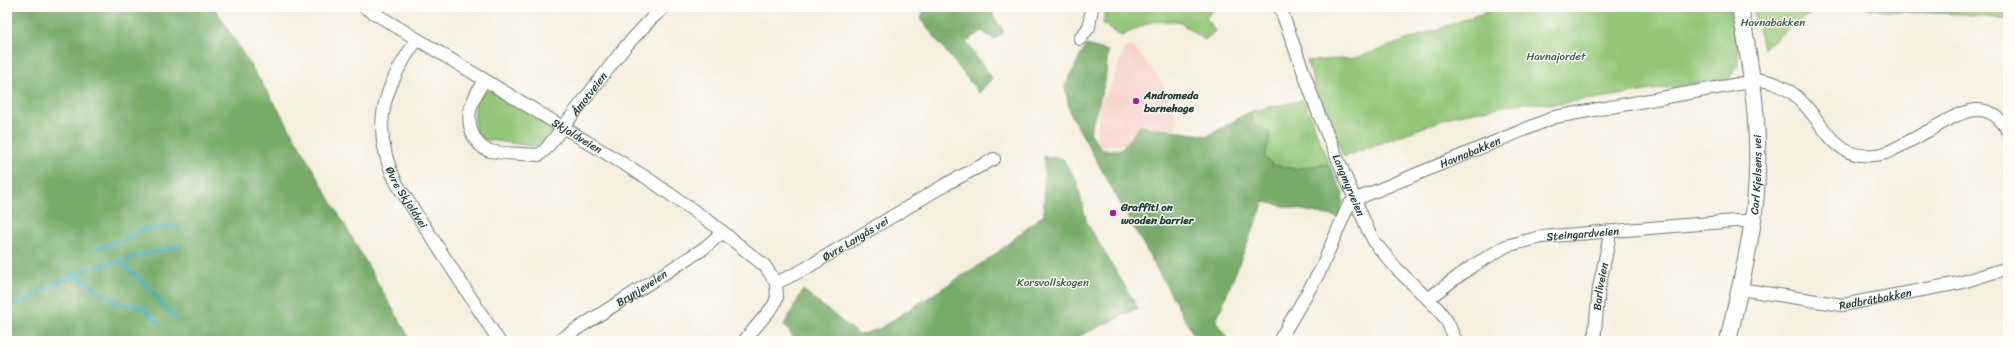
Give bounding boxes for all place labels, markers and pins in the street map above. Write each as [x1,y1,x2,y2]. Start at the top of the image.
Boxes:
place label: Andromeda barnehage [1143,86,1199,118]
marker: Andromeda barnehage [1131,96,1141,106]
place label: Graffiti on wooden barrier [1120,198,1195,230]
marker: Graffiti on wooden barrier [1108,208,1118,218]

